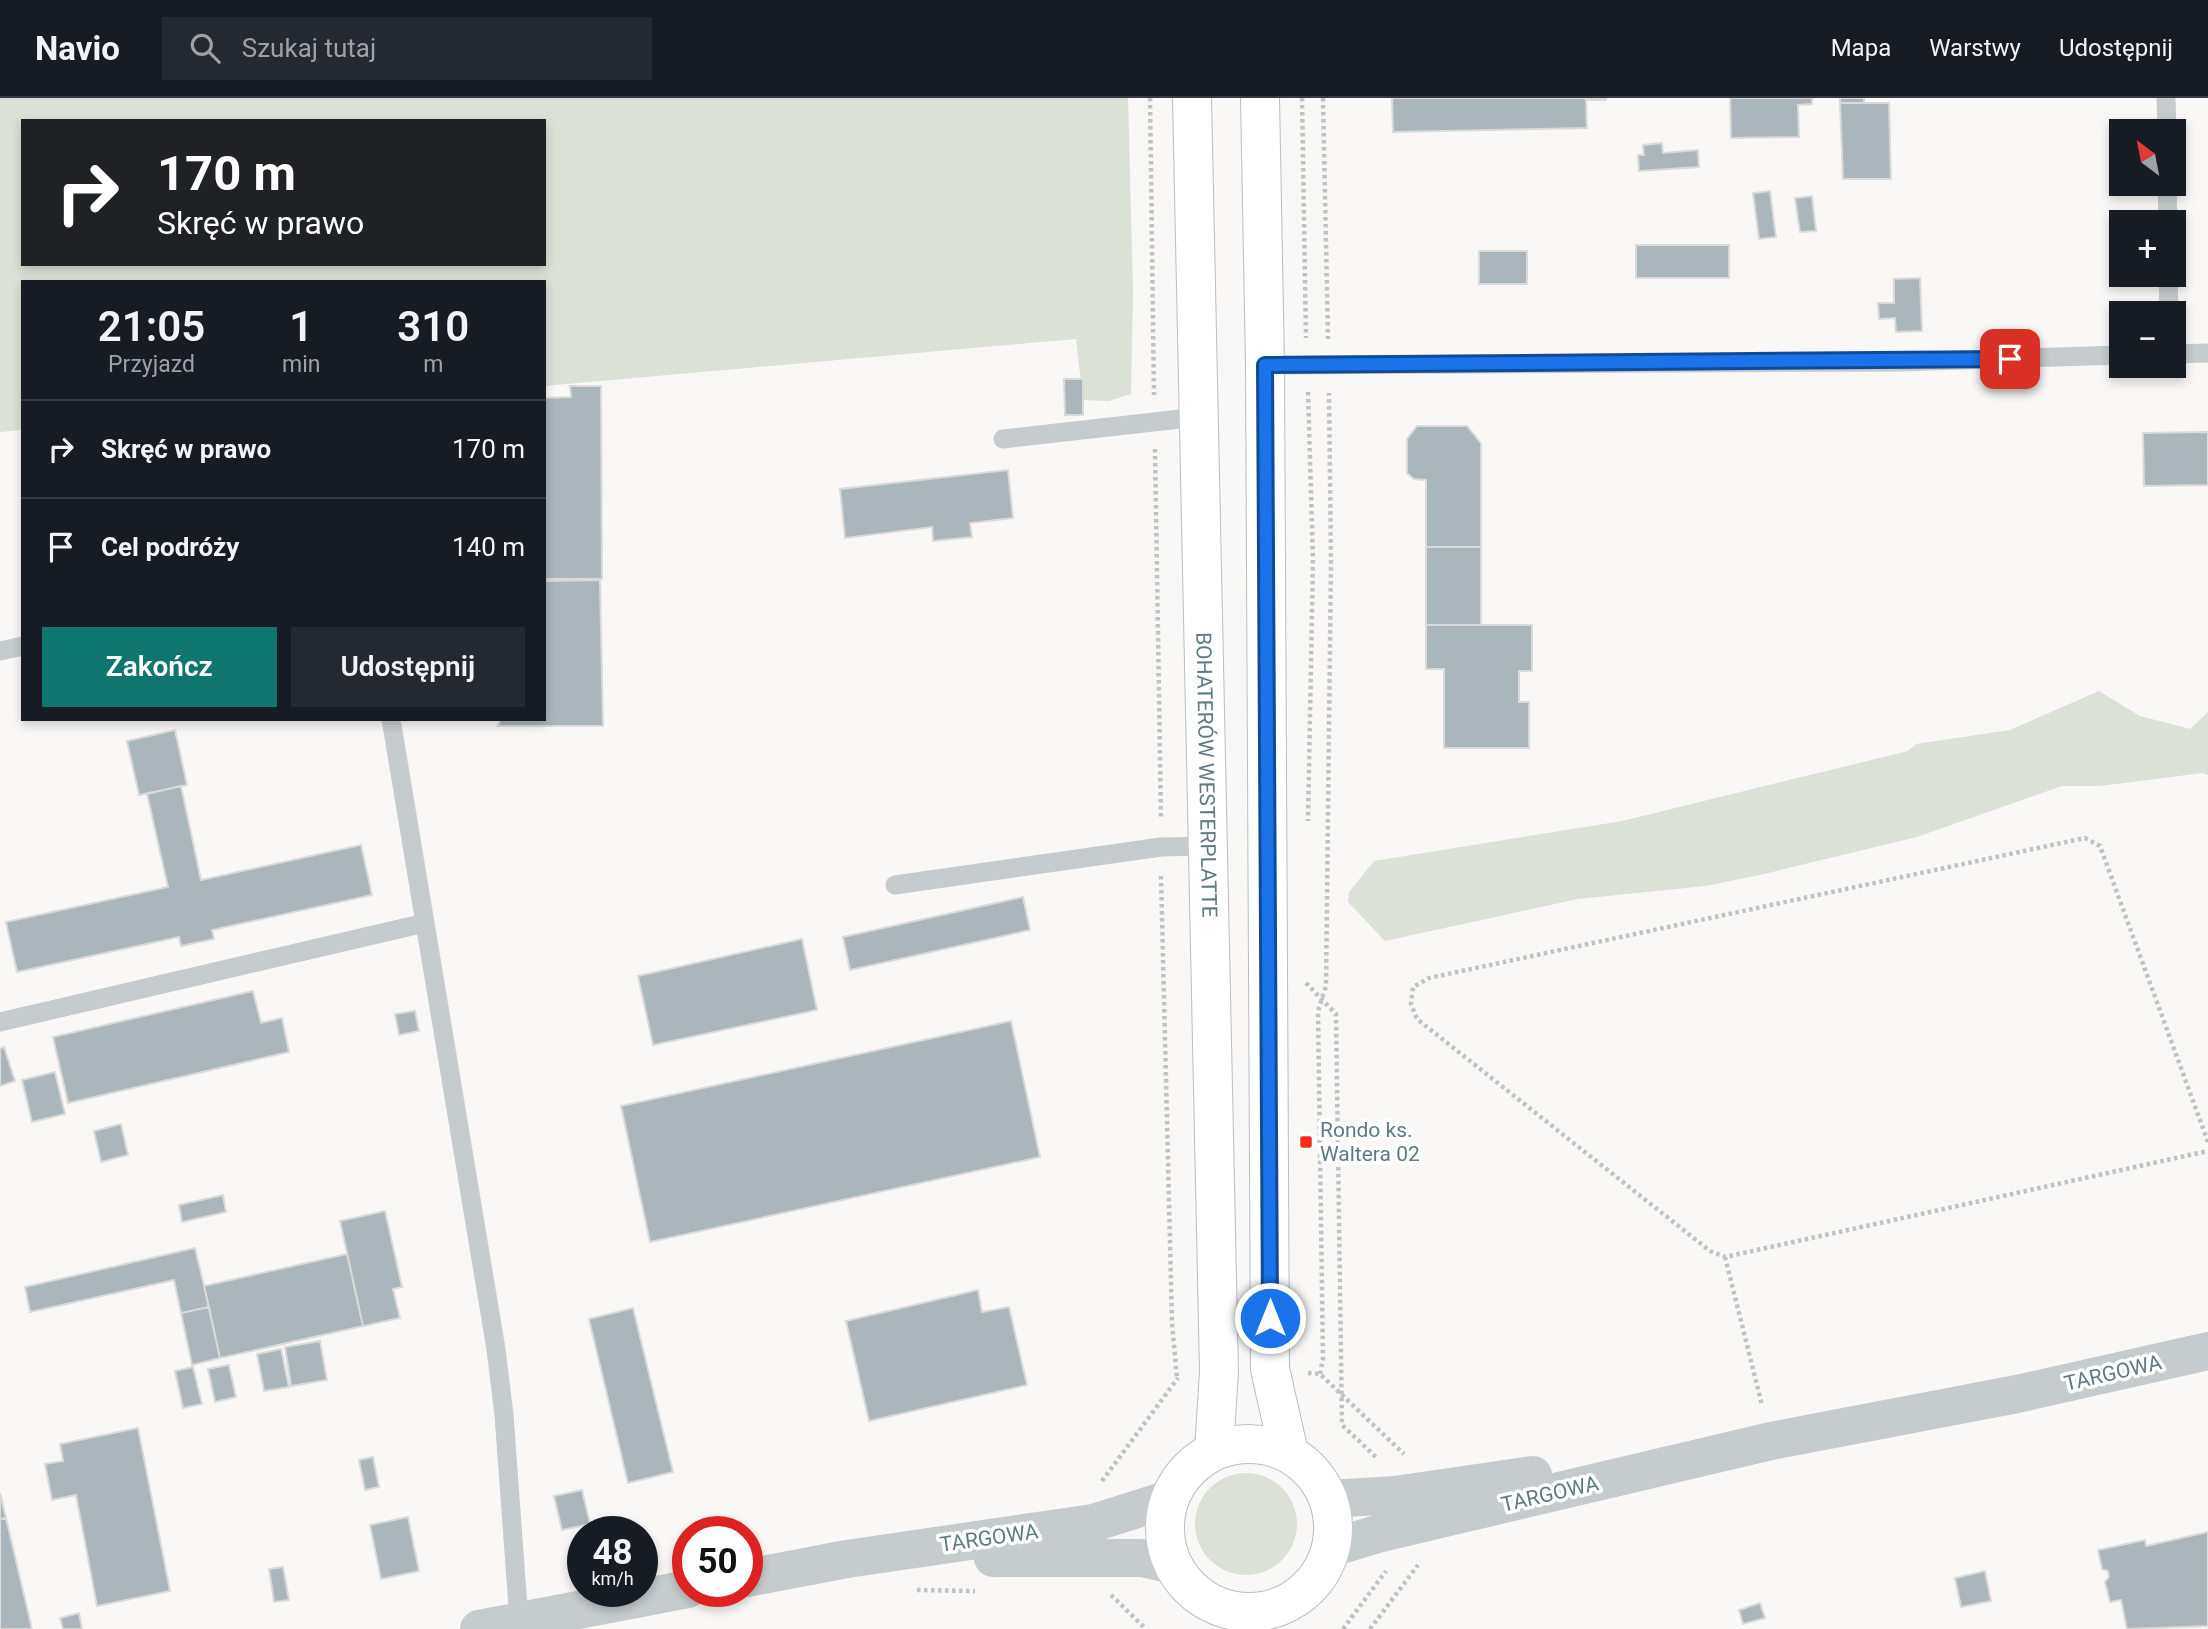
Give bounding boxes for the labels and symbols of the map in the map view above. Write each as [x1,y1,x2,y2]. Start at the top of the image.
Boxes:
north arrow [2109,119,2186,196]
pin [1980,329,2040,389]
street label: BOHATERÓW WESTERPLATTE [1191,632,1221,918]
place label: Rondo ks. Waltera 02 [1320,1118,1420,1166]
marker: Rondo ks. Waltera 02 [1298,1134,1314,1150]
position arrow [1233,1281,1307,1355]
street label: TARGOWA [2062,1350,2164,1396]
street label: TARGOWA [1499,1471,1601,1517]
speed limit sign: 50 [672,1516,763,1607]
street label: TARGOWA [938,1519,1040,1557]

